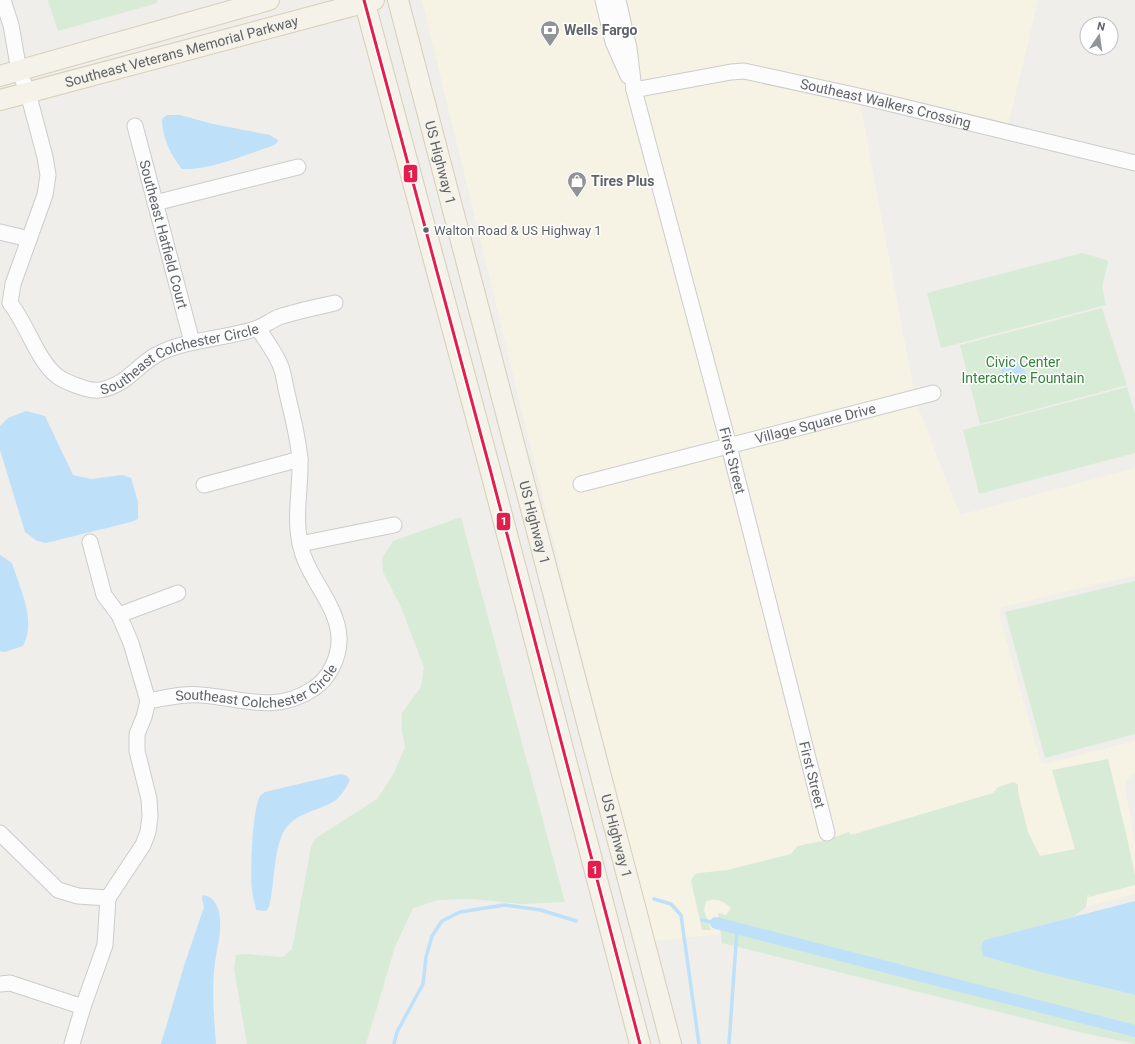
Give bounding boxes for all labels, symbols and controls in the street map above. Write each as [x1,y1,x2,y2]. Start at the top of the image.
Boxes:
street label: Southeast Veterans Memorial Parkway [63,13,300,90]
north arrow [1079,16,1119,56]
bank icon: Wells Fargo [539,19,561,47]
text: N [1096,20,1107,34]
place label: Wells Fargo [564,22,638,38]
street label: Southeast Walkers Crossing [799,76,973,131]
street label: US Highway 1 [422,119,459,206]
street label: Southeast Hatfield Court [136,158,191,311]
line badge: 1 [403,164,418,183]
text: 1 [408,168,414,181]
shop icon: Tires Plus [566,170,588,198]
place label: Tires Plus [591,173,654,189]
place label: Walton Road & US Highway 1 [434,223,602,238]
marker: Walton Road & US Highway 1 [421,225,431,235]
street label: Southeast Colchester Circle [99,320,261,398]
park label: Civic Center Interactive Fountain [962,354,1084,386]
street label: Village Square Drive [753,400,877,447]
street label: First Street [716,425,749,496]
street label: US Highway 1 [516,479,553,566]
line badge: 1 [496,512,511,531]
text: 1 [501,515,507,528]
street label: Southeast Colchester Circle [174,661,340,711]
street label: First Street [796,740,828,810]
street label: US Highway 1 [598,792,635,879]
line badge: 1 [587,860,602,879]
text: 1 [592,864,598,877]

